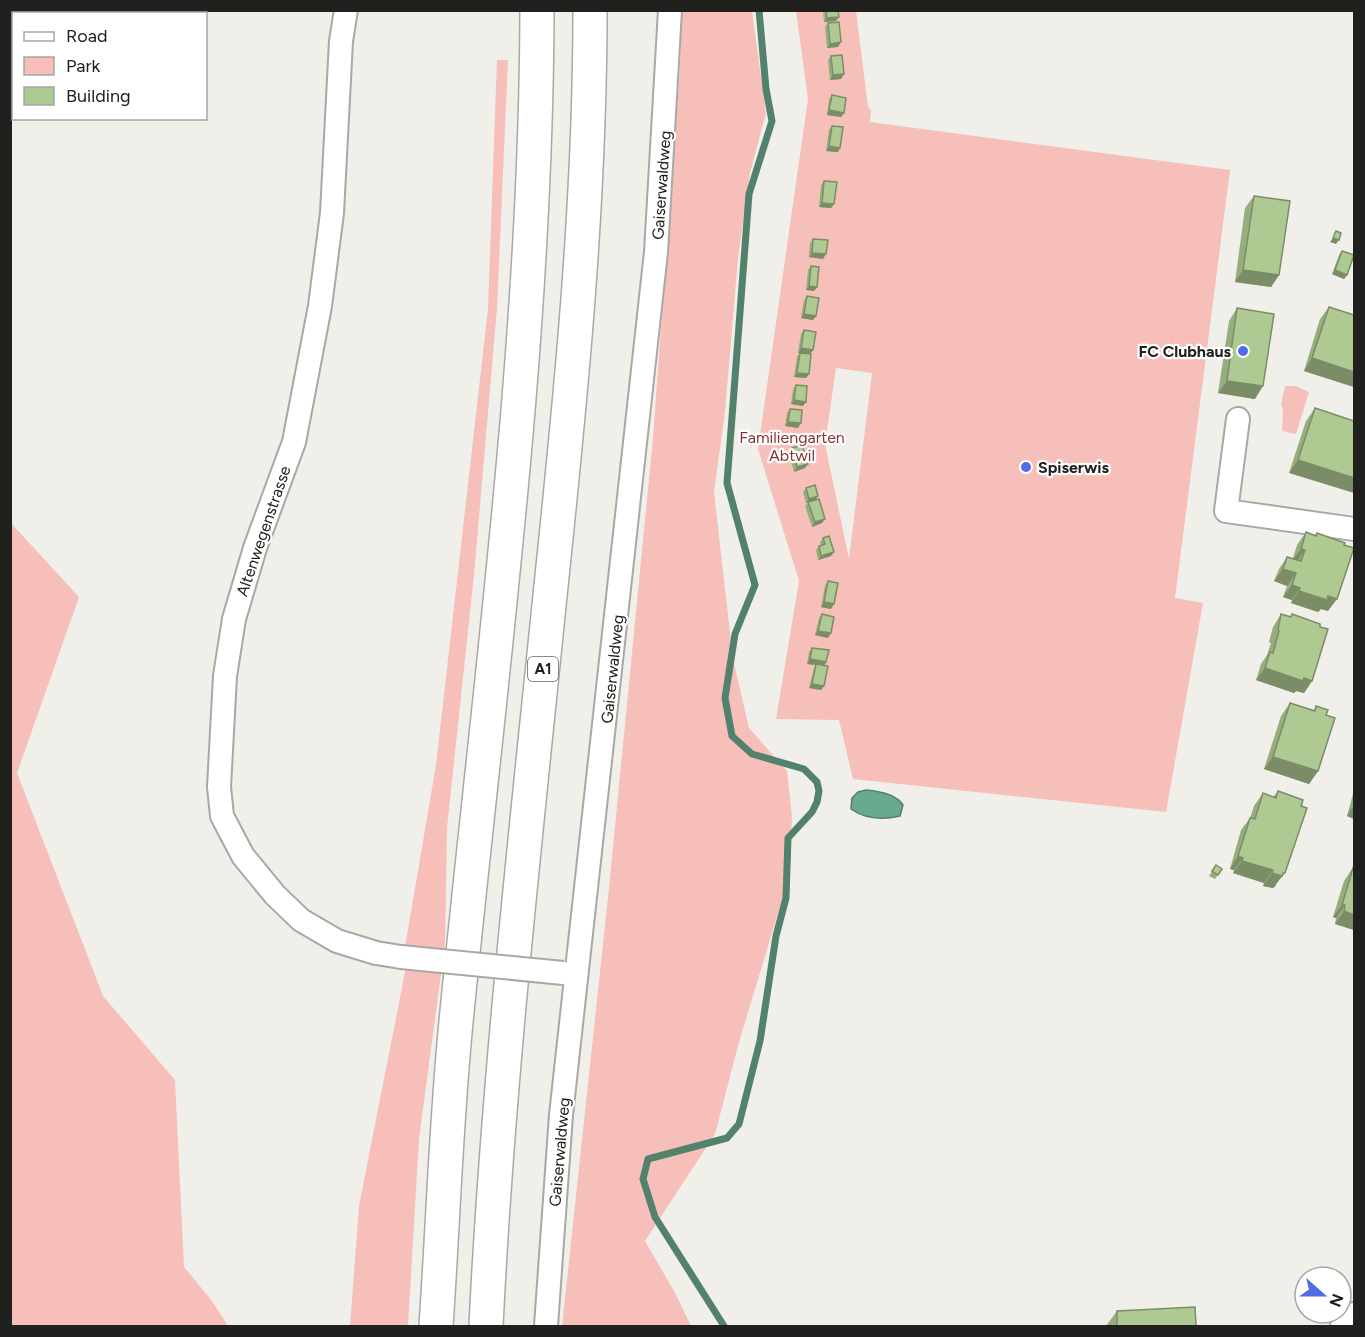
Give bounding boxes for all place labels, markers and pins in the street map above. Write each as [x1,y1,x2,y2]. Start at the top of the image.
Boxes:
place label: FC Clubhaus [1138,342,1232,361]
marker: FC Clubhaus [1236,344,1250,358]
place label: Spiserwis [1038,458,1109,477]
marker: Spiserwis [1019,460,1033,474]

